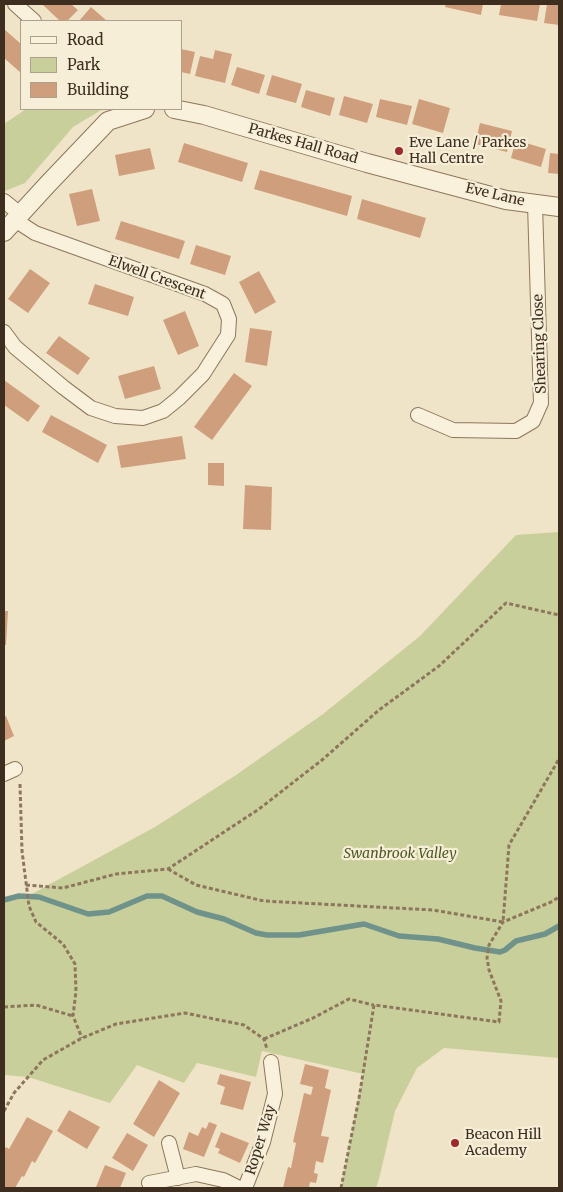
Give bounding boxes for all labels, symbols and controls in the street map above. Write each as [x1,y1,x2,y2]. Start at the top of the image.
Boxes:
legend [20,20,182,110]
text: Road [67,30,103,49]
text: Park [67,55,100,74]
text: Building [67,80,129,99]
street label: Parkes Hall Road [246,120,360,168]
place label: Eve Lane / Parkes Hall Centre [409,135,526,168]
marker: Eve Lane / Parkes Hall Centre [393,145,405,157]
street label: Eve Lane [464,180,526,210]
street label: Elwell Crescent [106,253,208,303]
street label: Shearing Close [530,294,550,394]
park label: Swanbrook Valley [343,846,457,862]
street label: Roper Way [242,1103,280,1177]
place label: Beacon Hill Academy [465,1127,542,1160]
marker: Beacon Hill Academy [449,1137,461,1149]

